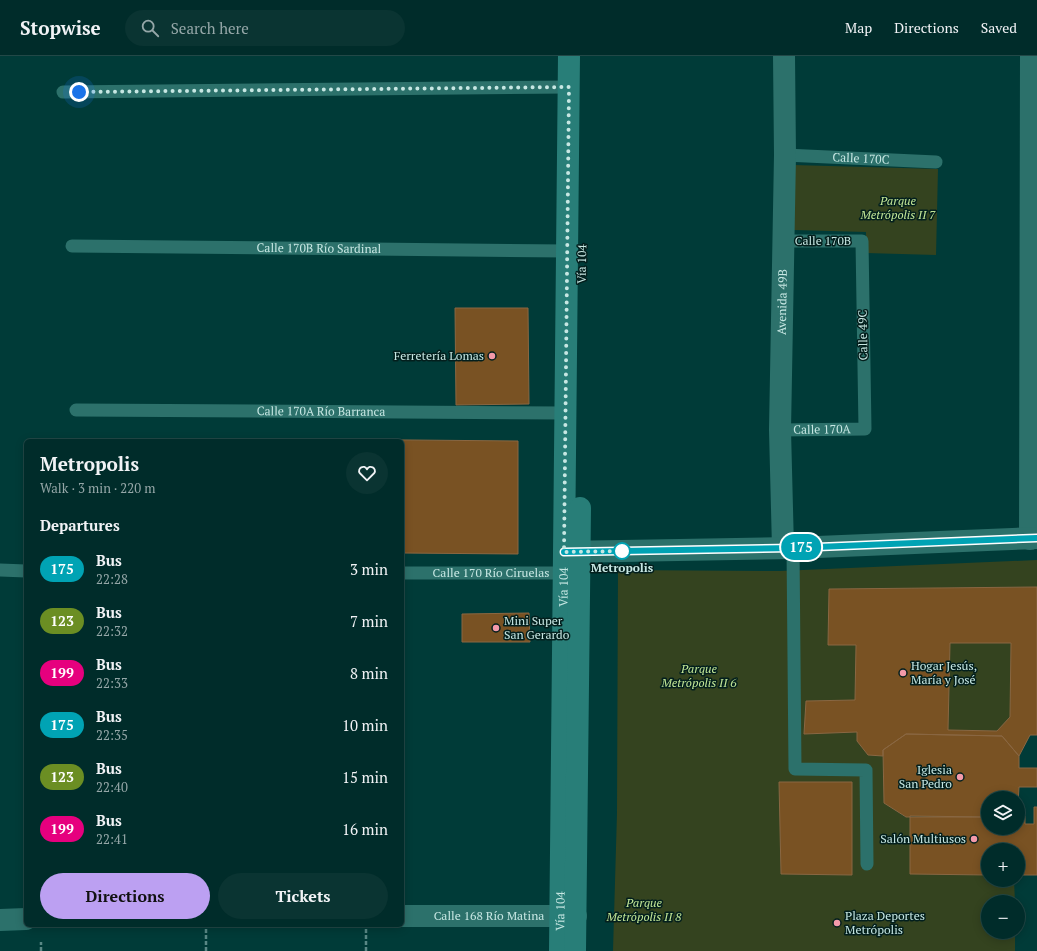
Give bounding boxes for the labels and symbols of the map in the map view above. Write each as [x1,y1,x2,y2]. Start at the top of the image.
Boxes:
your location [69,82,89,102]
street label: Calle 170C [832,149,890,167]
park label: Parque Metrópolis II 7 [859,193,936,222]
street label: Calle 170B [795,233,851,248]
street label: Calle 170B Río Sardinal [257,240,382,256]
street label: Vía 104 [574,243,589,284]
street label: Avenida 49B [774,269,790,335]
street label: Calle 49C [855,309,870,360]
place label: Ferretería Lomas [394,348,484,363]
marker: Ferretería Lomas [487,351,497,361]
street label: Calle 170A Río Barranca [257,403,385,419]
street label: Calle 170A [793,421,852,437]
line badge: 175 [778,534,824,560]
marker: Metropolis [613,542,631,560]
place label: Metropolis [591,560,654,575]
street label: Calle 170 Río Ciruelas [433,565,549,580]
street label: Vía 104 [555,567,571,607]
place label: Mini Super San Gerardo [504,613,570,642]
marker: Mini Super San Gerardo [491,623,501,633]
place label: Hogar Jesús, María y José [911,658,977,687]
park label: Parque Metrópolis II 6 [660,661,737,690]
marker: Hogar Jesús, María y José [898,668,908,678]
place label: Iglesia San Pedro [899,762,952,791]
marker: Iglesia San Pedro [955,772,965,782]
place label: Salón Multiusos [880,831,966,846]
marker: Salón Multiusos [969,834,979,844]
street label: Vía 104 [552,891,568,931]
park label: Parque Metrópolis II 8 [605,895,682,924]
street label: Calle 168 Río Matina [434,908,544,923]
place label: Plaza Deportes Metrópolis [845,908,925,937]
marker: Plaza Deportes Metrópolis [832,918,842,928]

